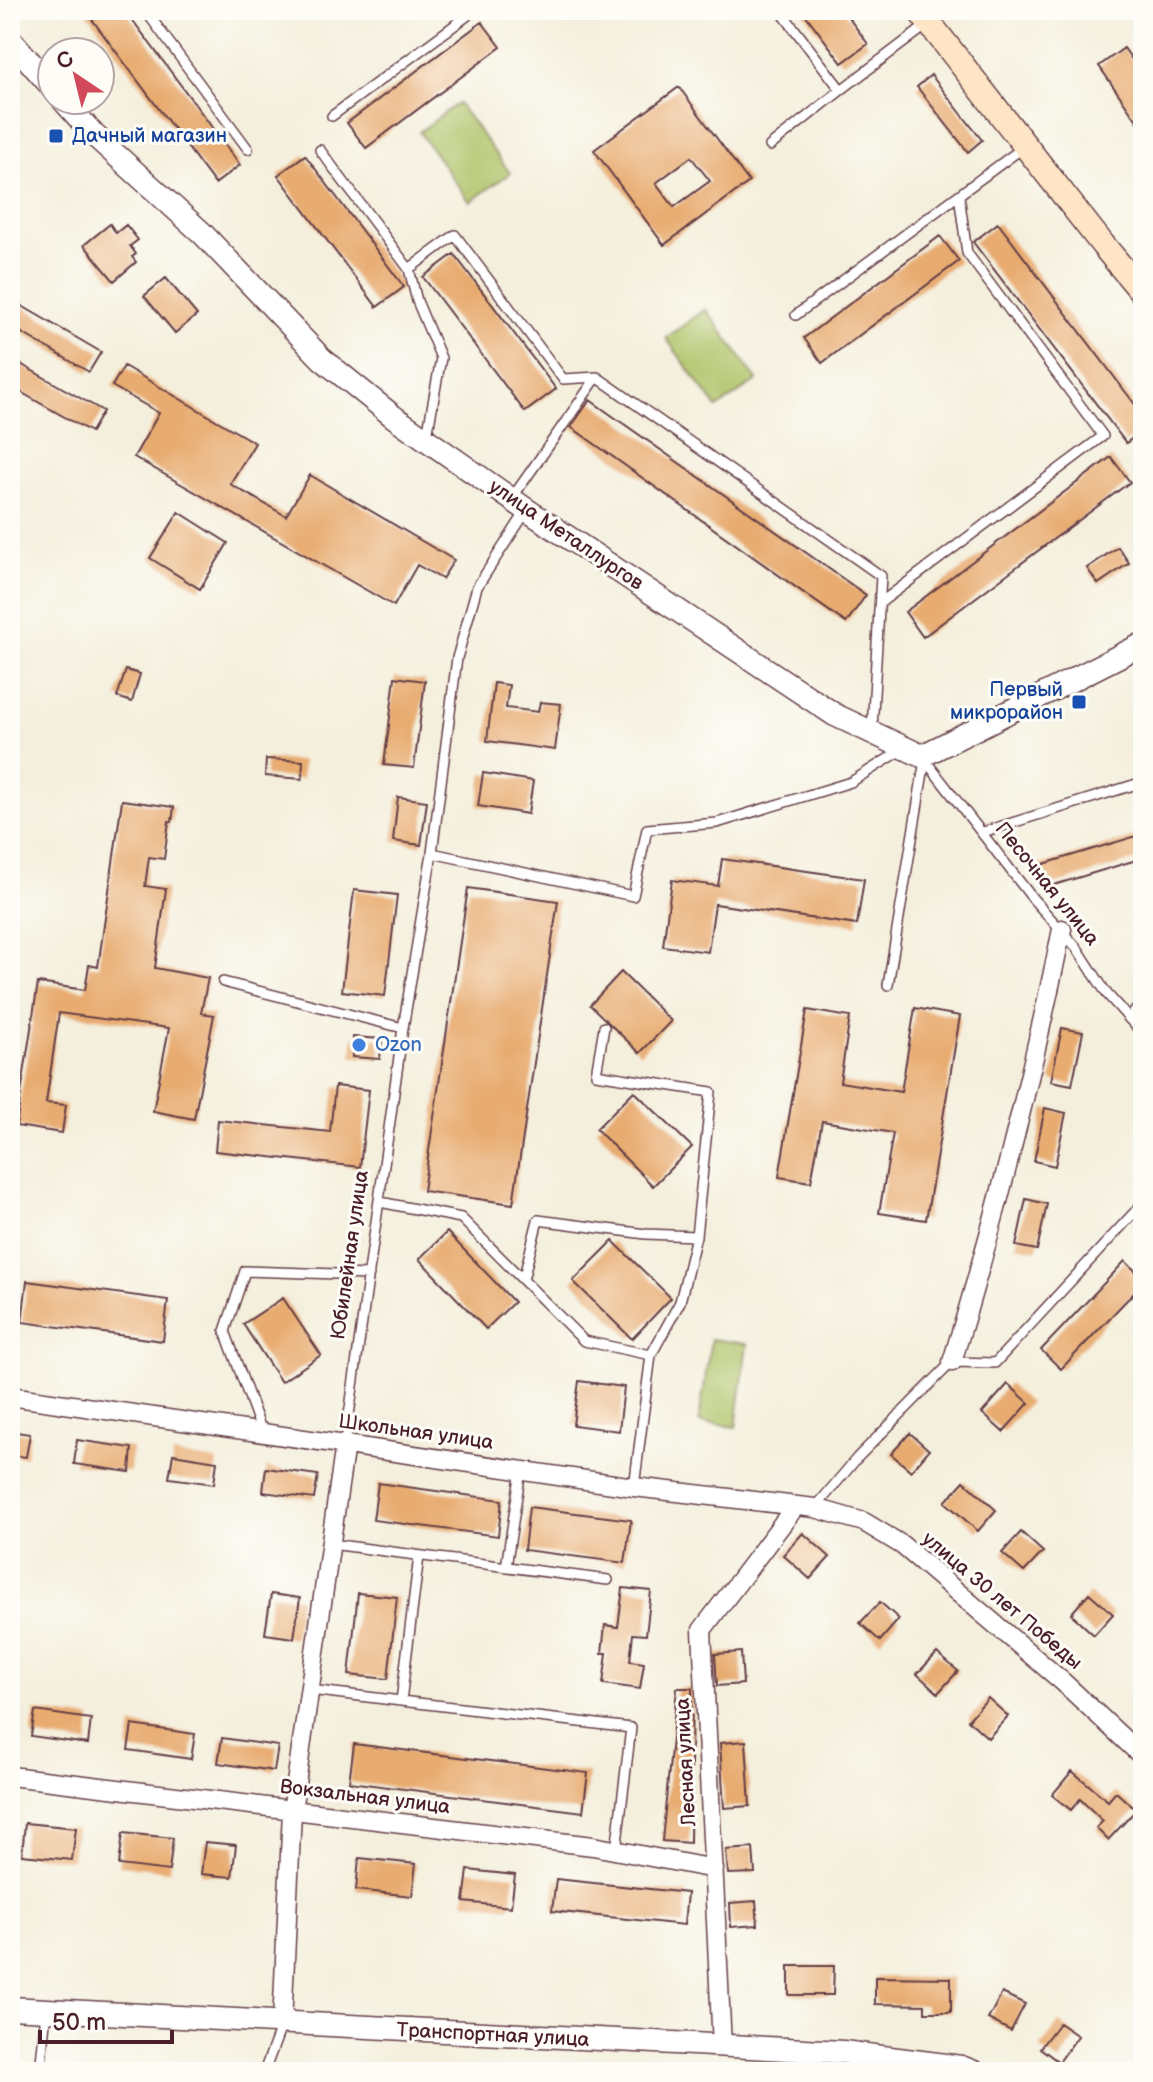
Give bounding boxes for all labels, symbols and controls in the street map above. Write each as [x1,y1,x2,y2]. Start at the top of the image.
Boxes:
north arrow [36,36,116,116]
text: С [51,45,79,76]
place label: Дачный магазин [72,124,227,148]
marker: Дачный магазин [47,127,65,145]
street label: улица Металлургов [484,475,648,596]
place label: Первый микрорайон [950,678,1063,725]
marker: Первый микрорайон [1070,693,1088,711]
street label: Песочная улица [990,818,1104,951]
place label: Ozon [375,1033,422,1057]
marker: Ozon [350,1036,368,1054]
street label: Юбилейная улица [326,1169,374,1341]
street label: Школьная улица [337,1409,495,1455]
street label: улица 30 лет Победы [917,1527,1087,1675]
street label: Лесная улица [671,1697,701,1828]
street label: Вокзальная улица [278,1775,452,1819]
scale bar [40,1994,172,2044]
text: 50 m [52,2008,106,2037]
street label: Транспортная улица [396,2018,590,2052]

